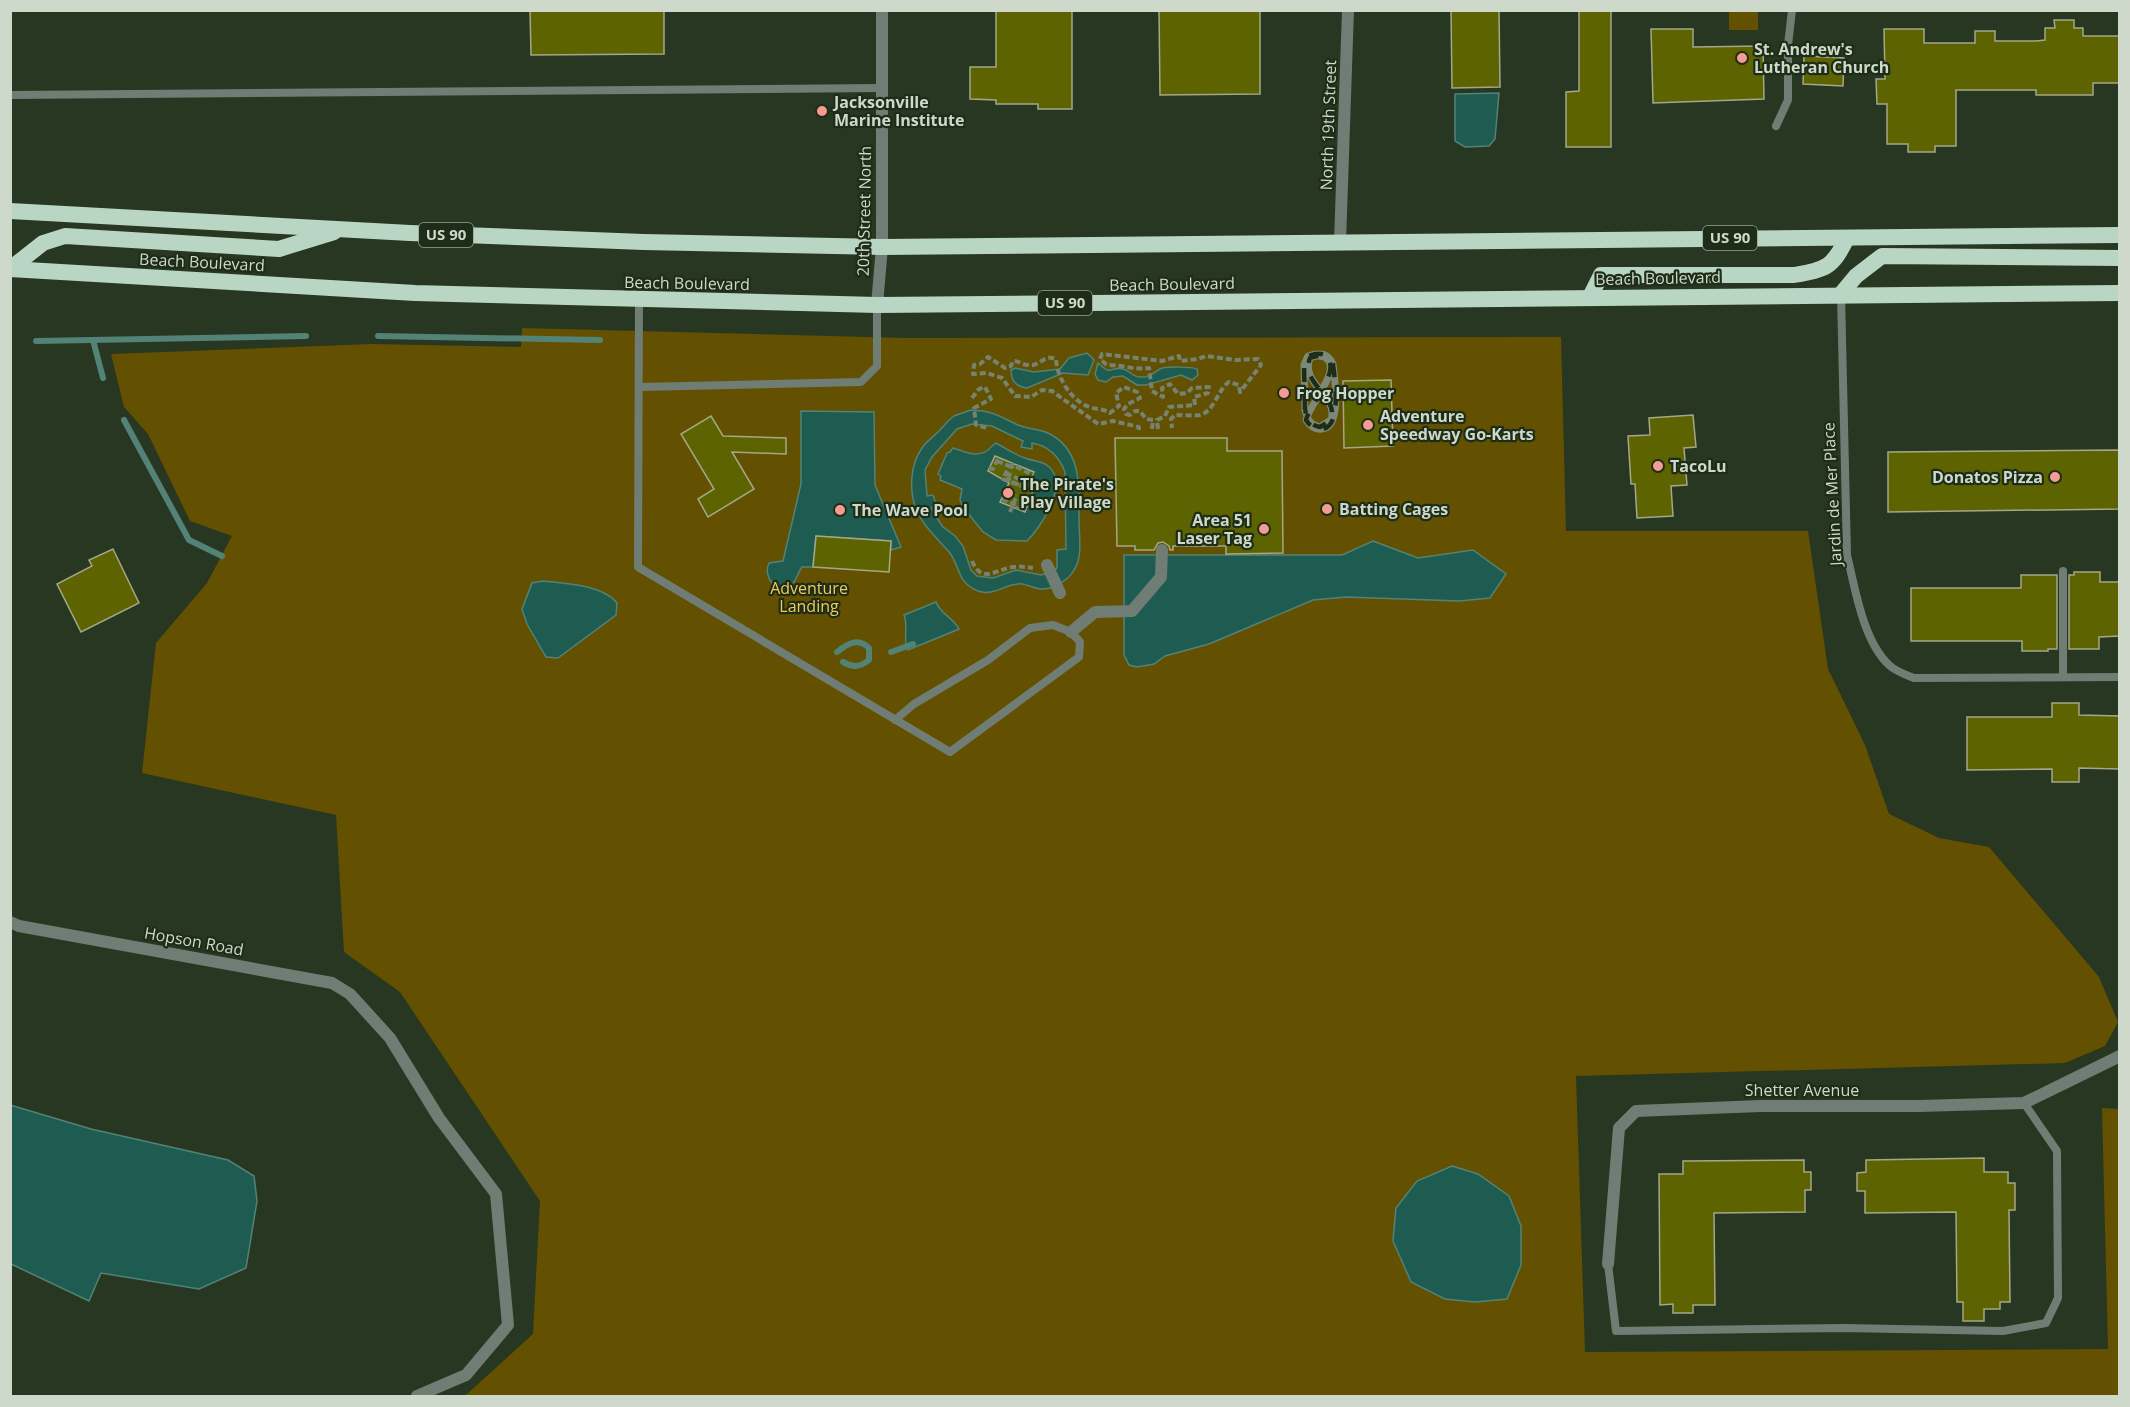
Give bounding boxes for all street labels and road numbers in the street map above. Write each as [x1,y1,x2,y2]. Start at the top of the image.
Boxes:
street label: North 19th Street [1315,59,1341,191]
street label: 20th Street North [852,146,876,276]
road number: US 90 [419,223,473,247]
road number: US 90 [1703,226,1757,250]
street label: Beach Boulevard [139,248,265,276]
street label: Beach Boulevard [1595,266,1721,290]
street label: Beach Boulevard [624,271,750,295]
street label: Beach Boulevard [1109,272,1235,296]
road number: US 90 [1038,291,1092,315]
street label: Jardin de Mer Place [1817,422,1847,568]
street label: Hopson Road [143,921,245,961]
street label: Shetter Avenue [1745,1079,1859,1101]

